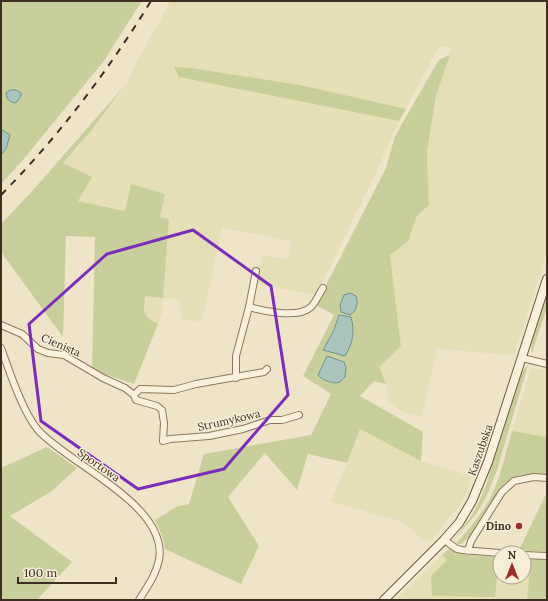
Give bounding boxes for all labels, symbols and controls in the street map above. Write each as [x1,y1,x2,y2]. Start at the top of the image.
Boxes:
street label: Cienista [39,330,83,360]
street label: Strumykowa [196,406,262,434]
street label: Kaszubska [465,422,495,478]
street label: Sportowa [75,445,123,485]
place label: Dino [486,519,511,533]
marker: Dino [514,521,524,531]
north arrow [492,545,532,585]
text: N [508,548,517,562]
scale bar [18,559,116,585]
text: 100 m [24,565,57,580]

